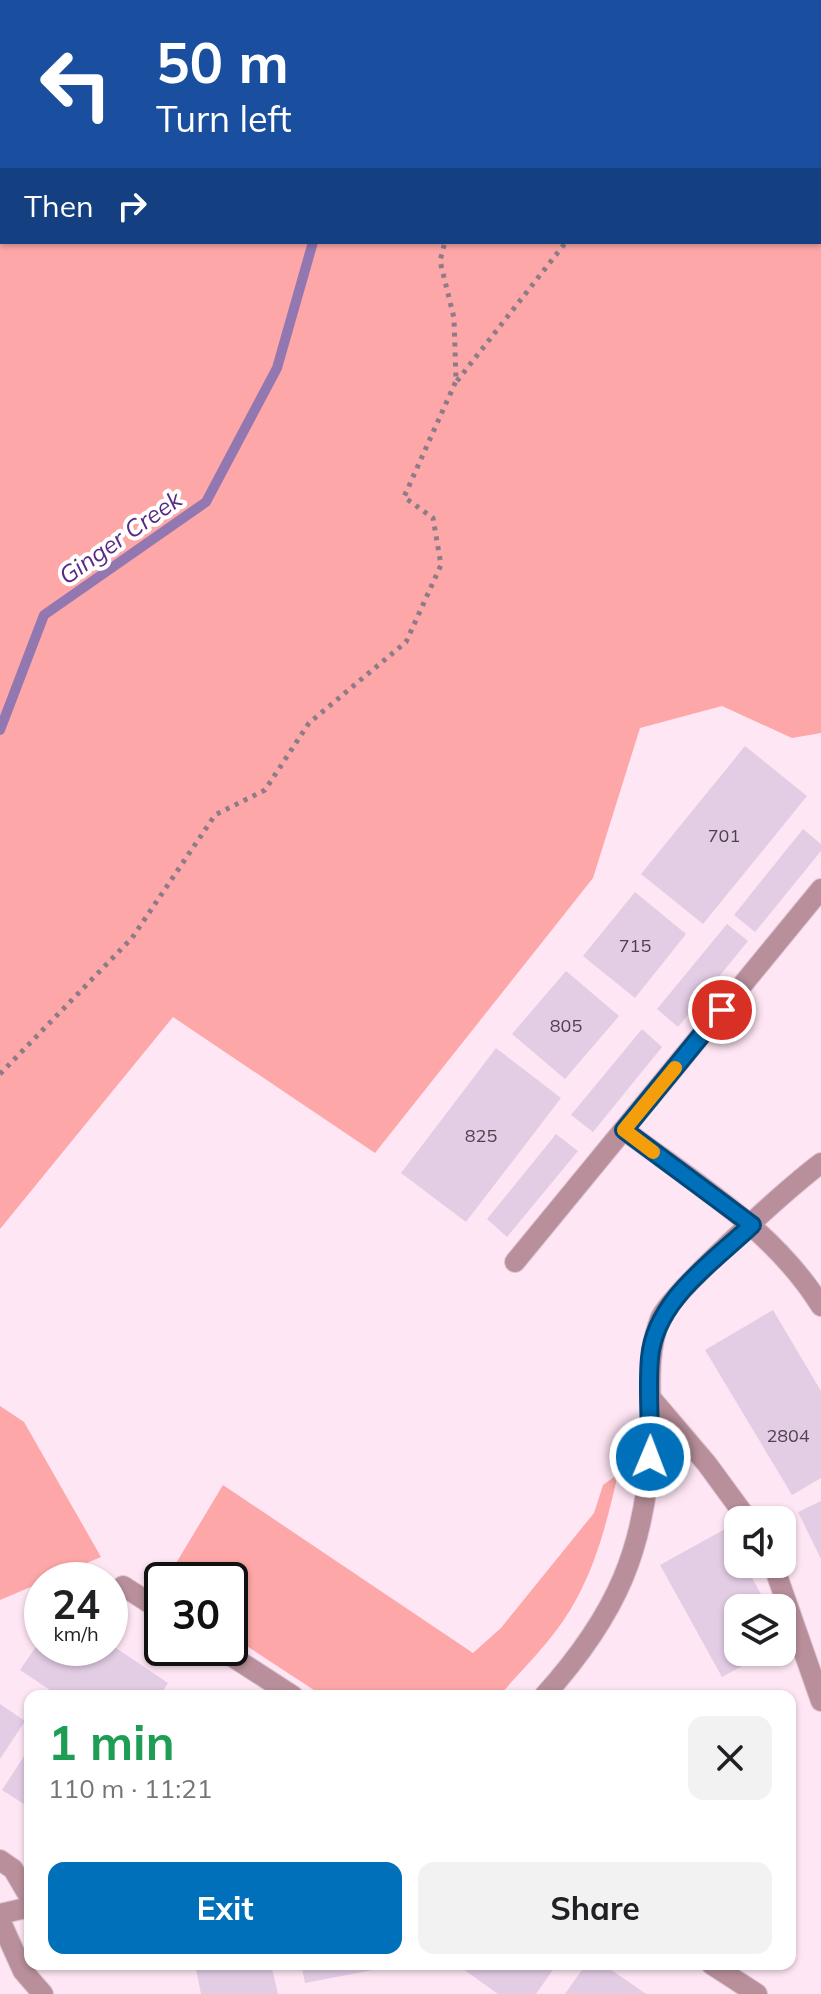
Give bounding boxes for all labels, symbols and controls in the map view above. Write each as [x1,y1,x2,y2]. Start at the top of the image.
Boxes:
text: 50 m [156,27,289,97]
icon: left [24,32,128,136]
text: Turn left [156,96,292,141]
icon: right [110,184,154,228]
text: Then [24,187,94,225]
water label: Ginger Creek [53,483,188,590]
house number: 701 [708,824,740,847]
house number: 715 [619,934,651,957]
pin [688,976,756,1044]
icon: arrive [700,988,744,1032]
house number: 805 [550,1014,582,1037]
house number: 825 [465,1124,497,1147]
position arrow [608,1415,692,1499]
house number: 2804 [766,1424,810,1447]
map controls [724,1506,796,1666]
button: sound [724,1506,796,1578]
speed limit sign: 30 [144,1562,248,1666]
text: 24 [52,1579,100,1629]
button: layers [724,1594,796,1666]
text: km/h [53,1621,99,1646]
text: 1 min [48,1712,175,1772]
button: close [688,1716,772,1800]
text: 110 m · 11:21 [48,1772,212,1805]
button: Exit [48,1862,402,1954]
button: Share [418,1862,772,1954]

